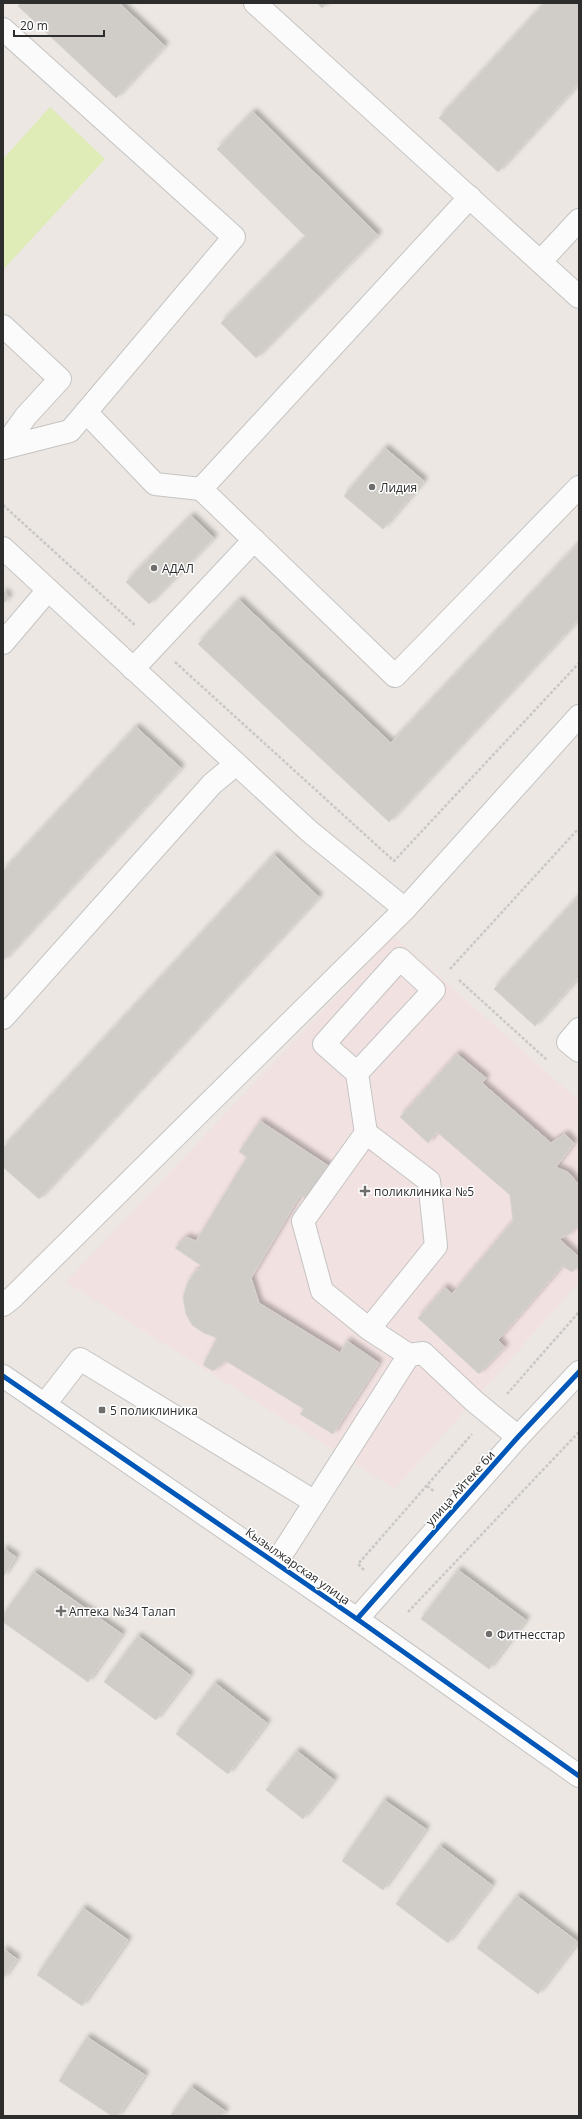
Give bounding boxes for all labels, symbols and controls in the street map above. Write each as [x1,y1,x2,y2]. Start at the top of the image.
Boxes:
scale bar [14,12,104,38]
text: 20 m [20,17,48,34]
place label: Лидия [380,479,417,496]
marker: Лидия [367,482,377,492]
place label: АДАЛ [162,560,194,577]
marker: АДАЛ [149,563,159,573]
place label: поликлиника №5 [374,1183,474,1200]
marker: поликлиника №5 [359,1185,371,1197]
place label: 5 поликлиника [110,1402,198,1419]
marker: 5 поликлиника [97,1405,107,1415]
street label: улица Айтеке би [421,1447,499,1529]
street label: Кызылжарская улица [242,1523,354,1609]
place label: Аптека №34 Талап [69,1603,176,1620]
marker: Аптека №34 Талап [56,1606,66,1616]
place label: Фитнесстар [497,1626,565,1643]
marker: Фитнесстар [484,1629,494,1639]

